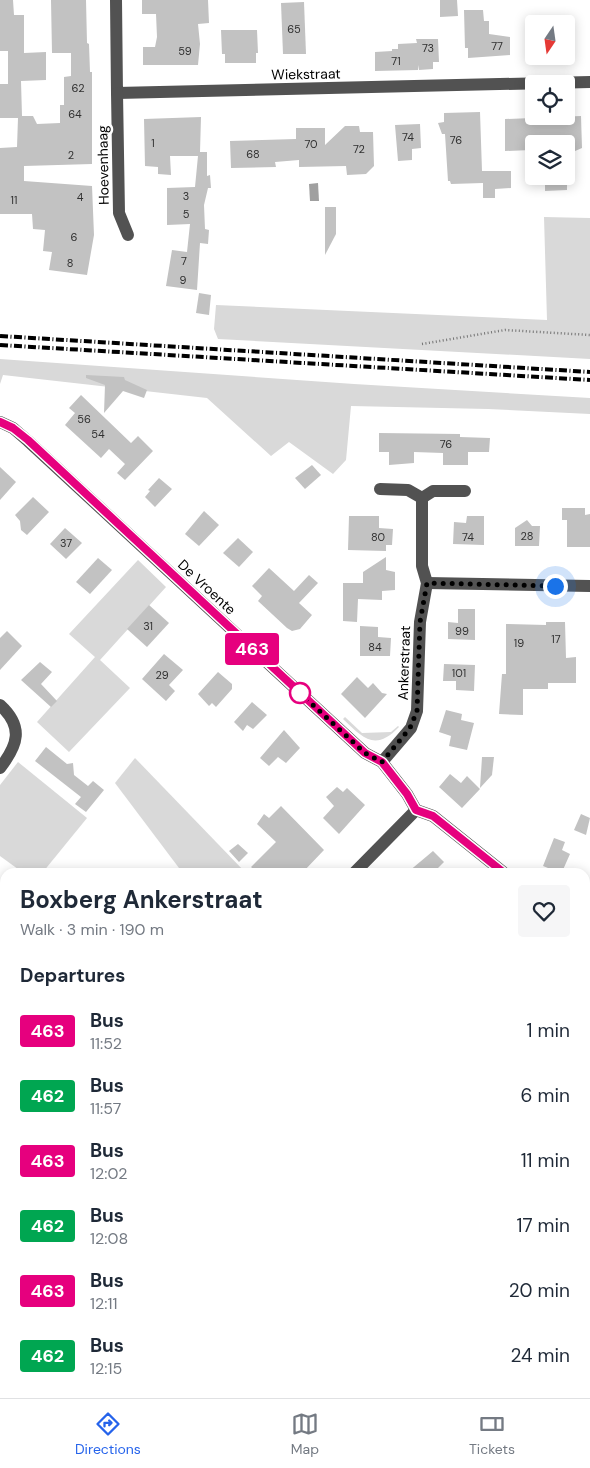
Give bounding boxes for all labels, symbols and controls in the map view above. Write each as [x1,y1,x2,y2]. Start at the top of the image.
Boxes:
north arrow [525,15,575,65]
map controls [525,15,575,185]
house number: 65 [287,22,301,36]
house number: 77 [491,39,503,53]
house number: 73 [422,41,434,55]
house number: 59 [178,44,192,58]
house number: 71 [391,54,401,68]
street label: Wiekstraat [271,64,341,84]
button: locate [525,75,575,125]
house number: 62 [72,81,84,95]
house number: 64 [68,107,82,121]
street label: Hoevenhaag [93,125,113,205]
house number: 74 [402,130,414,144]
house number: 76 [450,133,462,147]
button: layers [525,135,575,185]
house number: 1 [151,136,155,150]
house number: 70 [304,137,318,151]
house number: 72 [353,142,365,156]
house number: 68 [246,147,260,161]
house number: 2 [68,148,74,162]
house number: 3 [183,189,189,203]
house number: 4 [77,190,84,204]
house number: 11 [11,193,17,207]
house number: 5 [183,207,190,221]
house number: 6 [71,230,78,244]
house number: 7 [181,254,187,268]
house number: 8 [67,256,73,270]
house number: 9 [180,273,187,287]
house number: 56 [77,412,91,426]
house number: 54 [91,427,105,441]
house number: 76 [440,437,452,451]
house number: 28 [521,529,533,543]
house number: 80 [371,530,385,544]
house number: 74 [462,530,474,544]
house number: 37 [60,536,72,550]
street label: De Vroente [174,556,240,618]
your location [543,574,568,599]
house number: 31 [143,619,153,633]
house number: 99 [455,624,469,638]
street label: Ankerstraat [394,625,414,701]
house number: 17 [551,632,561,646]
line badge: 463 [223,633,281,665]
house number: 19 [514,636,524,650]
text: 463 [235,637,269,661]
house number: 84 [368,640,382,654]
house number: 101 [452,666,466,680]
house number: 29 [155,668,169,682]
unlabelled marker [289,682,311,704]
text: Boxberg Ankerstraat [20,884,263,915]
button: heart [518,885,570,937]
text: Walk · 3 min · 190 m [20,919,164,940]
text: Departures [20,963,125,988]
text: Bus [90,1008,124,1033]
text: 1 min [527,1018,570,1043]
text: 463 [31,1019,64,1043]
text: 11:52 [90,1033,122,1054]
text: Bus [90,1073,124,1098]
text: 6 min [521,1083,570,1108]
text: 462 [31,1084,64,1108]
text: 11:57 [90,1098,121,1119]
text: Bus [90,1138,124,1163]
text: 11 min [521,1148,570,1173]
text: 463 [31,1149,64,1173]
text: 12:02 [90,1163,127,1184]
text: Bus [90,1203,124,1228]
text: 17 min [516,1213,570,1238]
text: 462 [31,1214,64,1238]
text: 12:08 [90,1228,128,1249]
text: Bus [90,1268,124,1293]
text: 20 min [509,1278,570,1303]
text: 463 [31,1279,64,1303]
text: 12:11 [90,1293,117,1314]
text: Bus [90,1333,124,1358]
text: 24 min [510,1343,570,1368]
text: 462 [31,1344,64,1368]
text: 12:15 [90,1358,122,1379]
tab: Directions [75,1410,141,1458]
tab: Map [291,1410,319,1458]
tab: Tickets [469,1410,515,1458]

